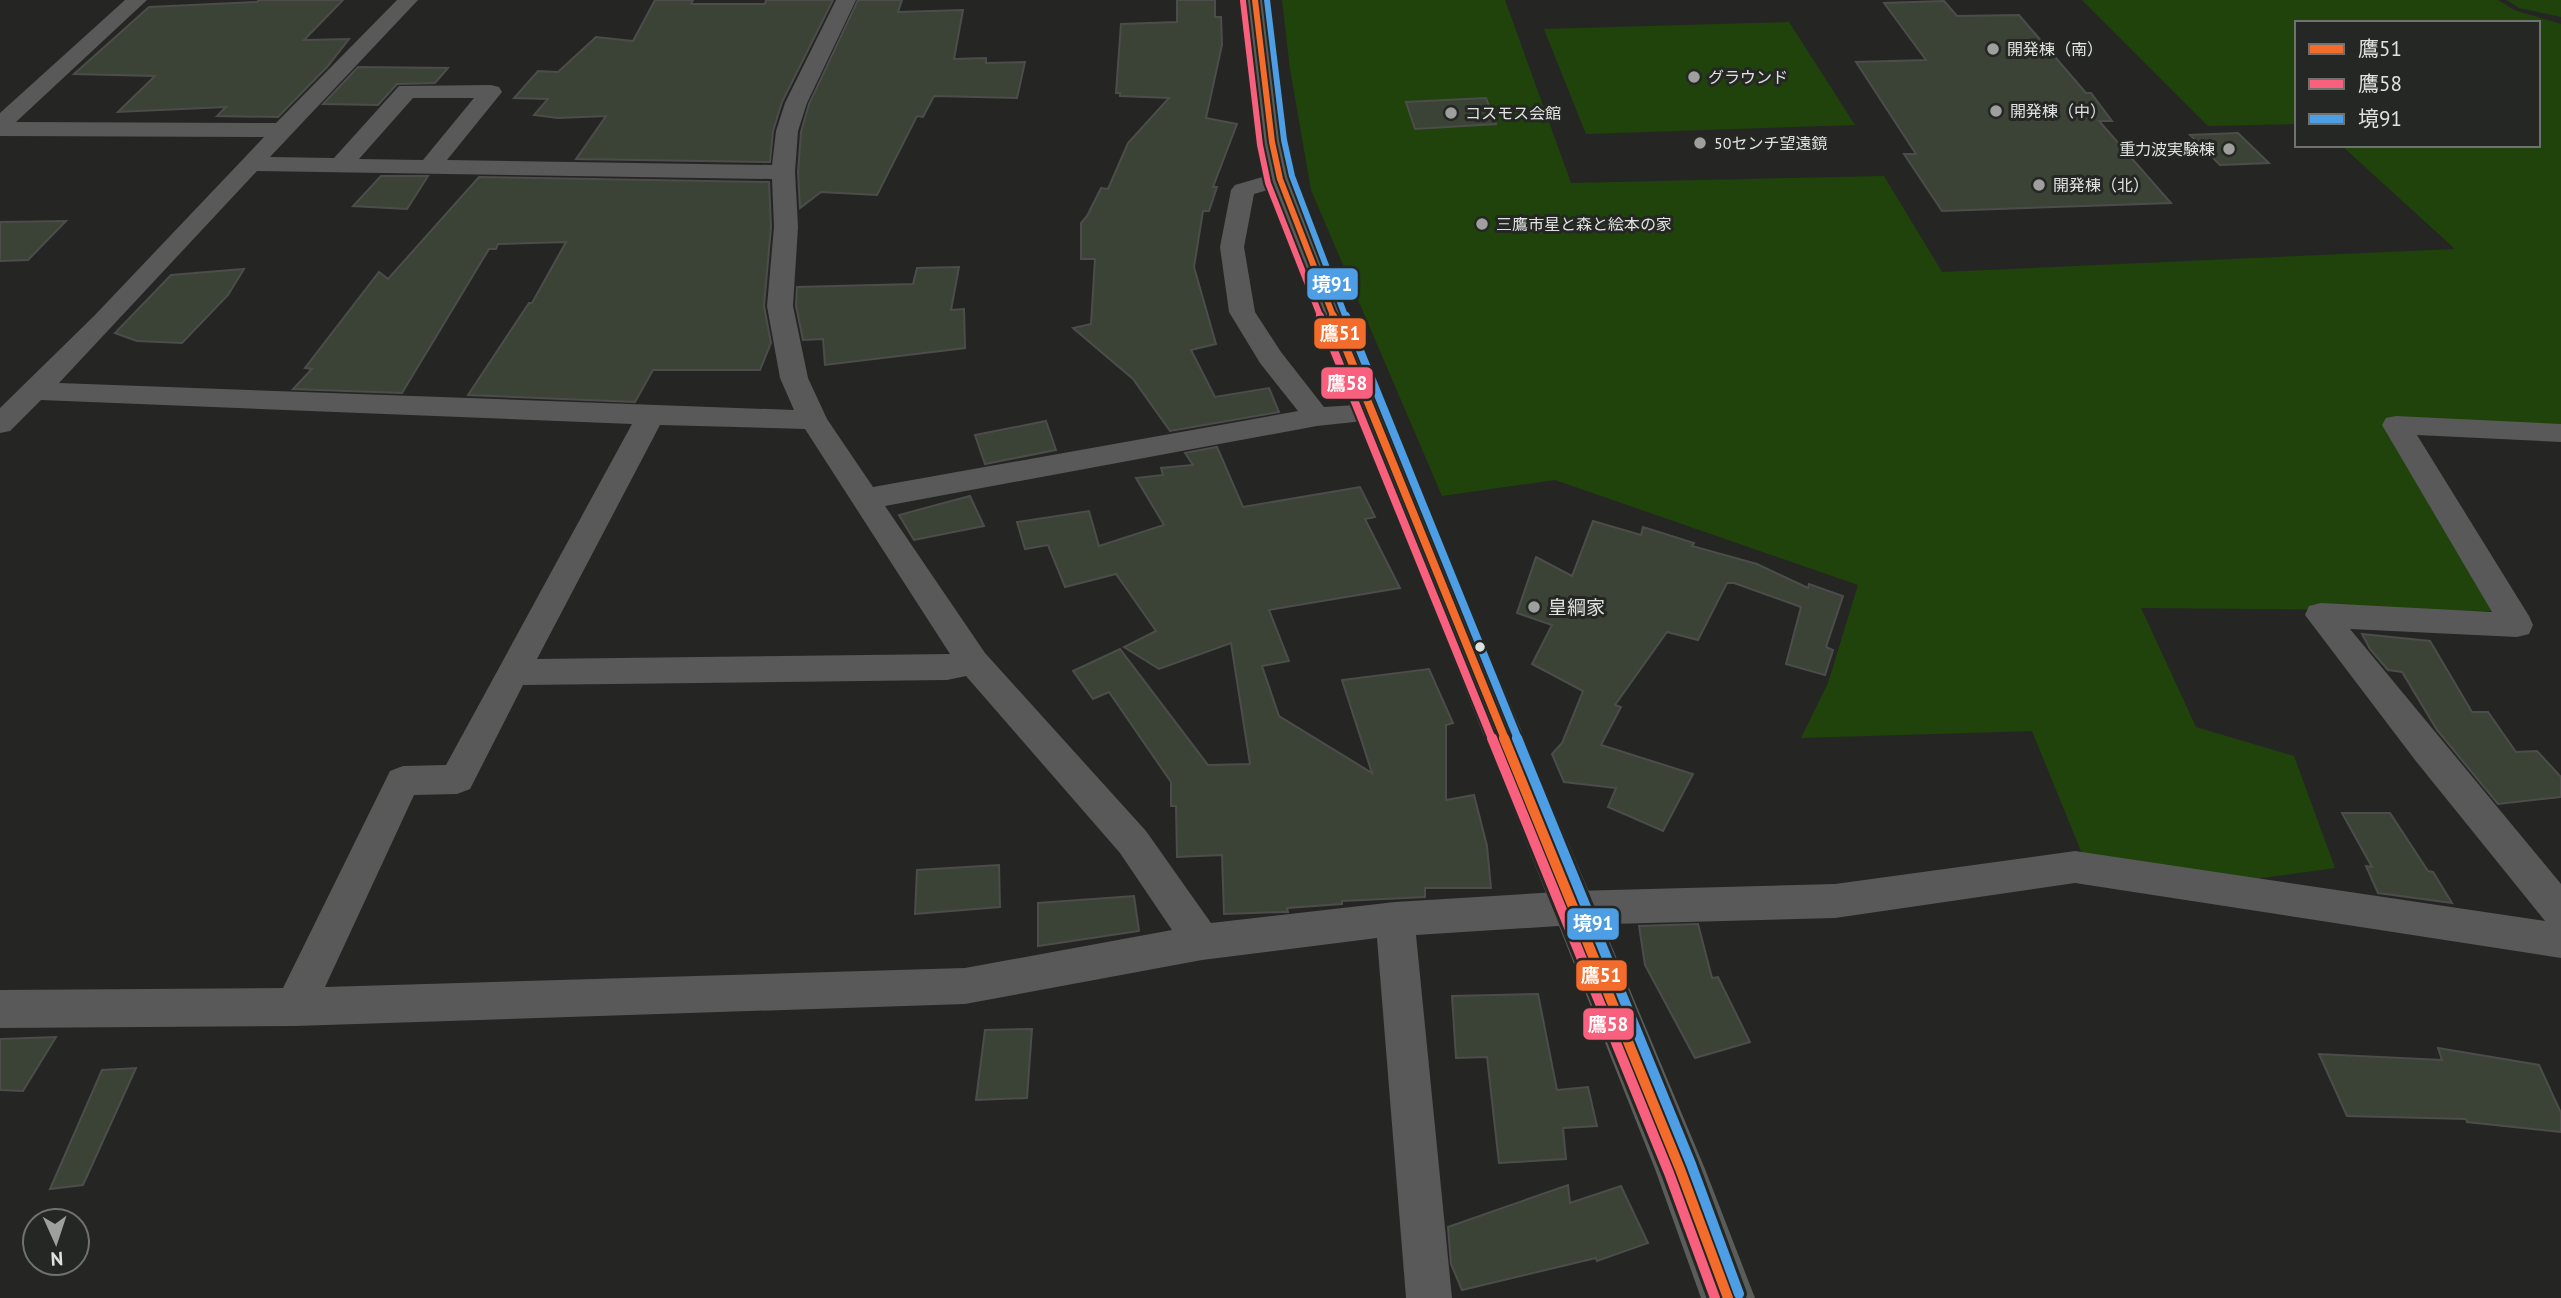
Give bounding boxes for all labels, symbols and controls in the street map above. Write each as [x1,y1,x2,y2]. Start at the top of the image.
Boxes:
legend [2295,21,2540,147]
text: 鷹51 [2358,35,2402,62]
place label: 開発棟（南） [2007,39,2103,59]
marker: 開発棟（南） [1985,41,2001,57]
place label: グラウンド [1708,67,1788,87]
marker: グラウンド [1686,69,1702,85]
text: 鷹58 [2358,70,2402,97]
place label: 開発棟（中） [2010,101,2106,121]
place label: コスモス会館 [1465,103,1561,123]
marker: 開発棟（中） [1988,103,2004,119]
marker: コスモス会館 [1443,105,1459,121]
text: 境91 [2358,105,2402,132]
place label: 50センチ望遠鏡 [1714,133,1827,153]
marker: 50センチ望遠鏡 [1692,135,1708,151]
place label: 重力波実験棟 [2119,139,2215,159]
marker: 重力波実験棟 [2221,141,2237,157]
place label: 開発棟（北） [2053,175,2149,195]
marker: 開発棟（北） [2031,177,2047,193]
place label: 三鷹市星と森と絵本の家 [1496,214,1672,234]
marker: 三鷹市星と森と絵本の家 [1474,216,1490,232]
line badge: 境91 [1306,267,1359,301]
text: 境91 [1312,272,1352,296]
line badge: 鷹51 [1313,317,1367,350]
text: 鷹51 [1320,321,1360,345]
line badge: 鷹58 [1320,366,1374,400]
text: 鷹58 [1327,371,1367,395]
place label: 皇綱家 [1548,595,1605,619]
marker: 皇綱家 [1526,599,1542,615]
unlabelled marker [1473,640,1487,654]
line badge: 境91 [1566,907,1620,941]
text: 境91 [1573,911,1613,935]
line badge: 鷹51 [1575,959,1628,992]
text: 鷹51 [1581,963,1621,987]
line badge: 鷹58 [1582,1007,1635,1041]
text: 鷹58 [1588,1012,1628,1036]
north arrow [21,1207,91,1277]
text: N [50,1247,64,1271]

